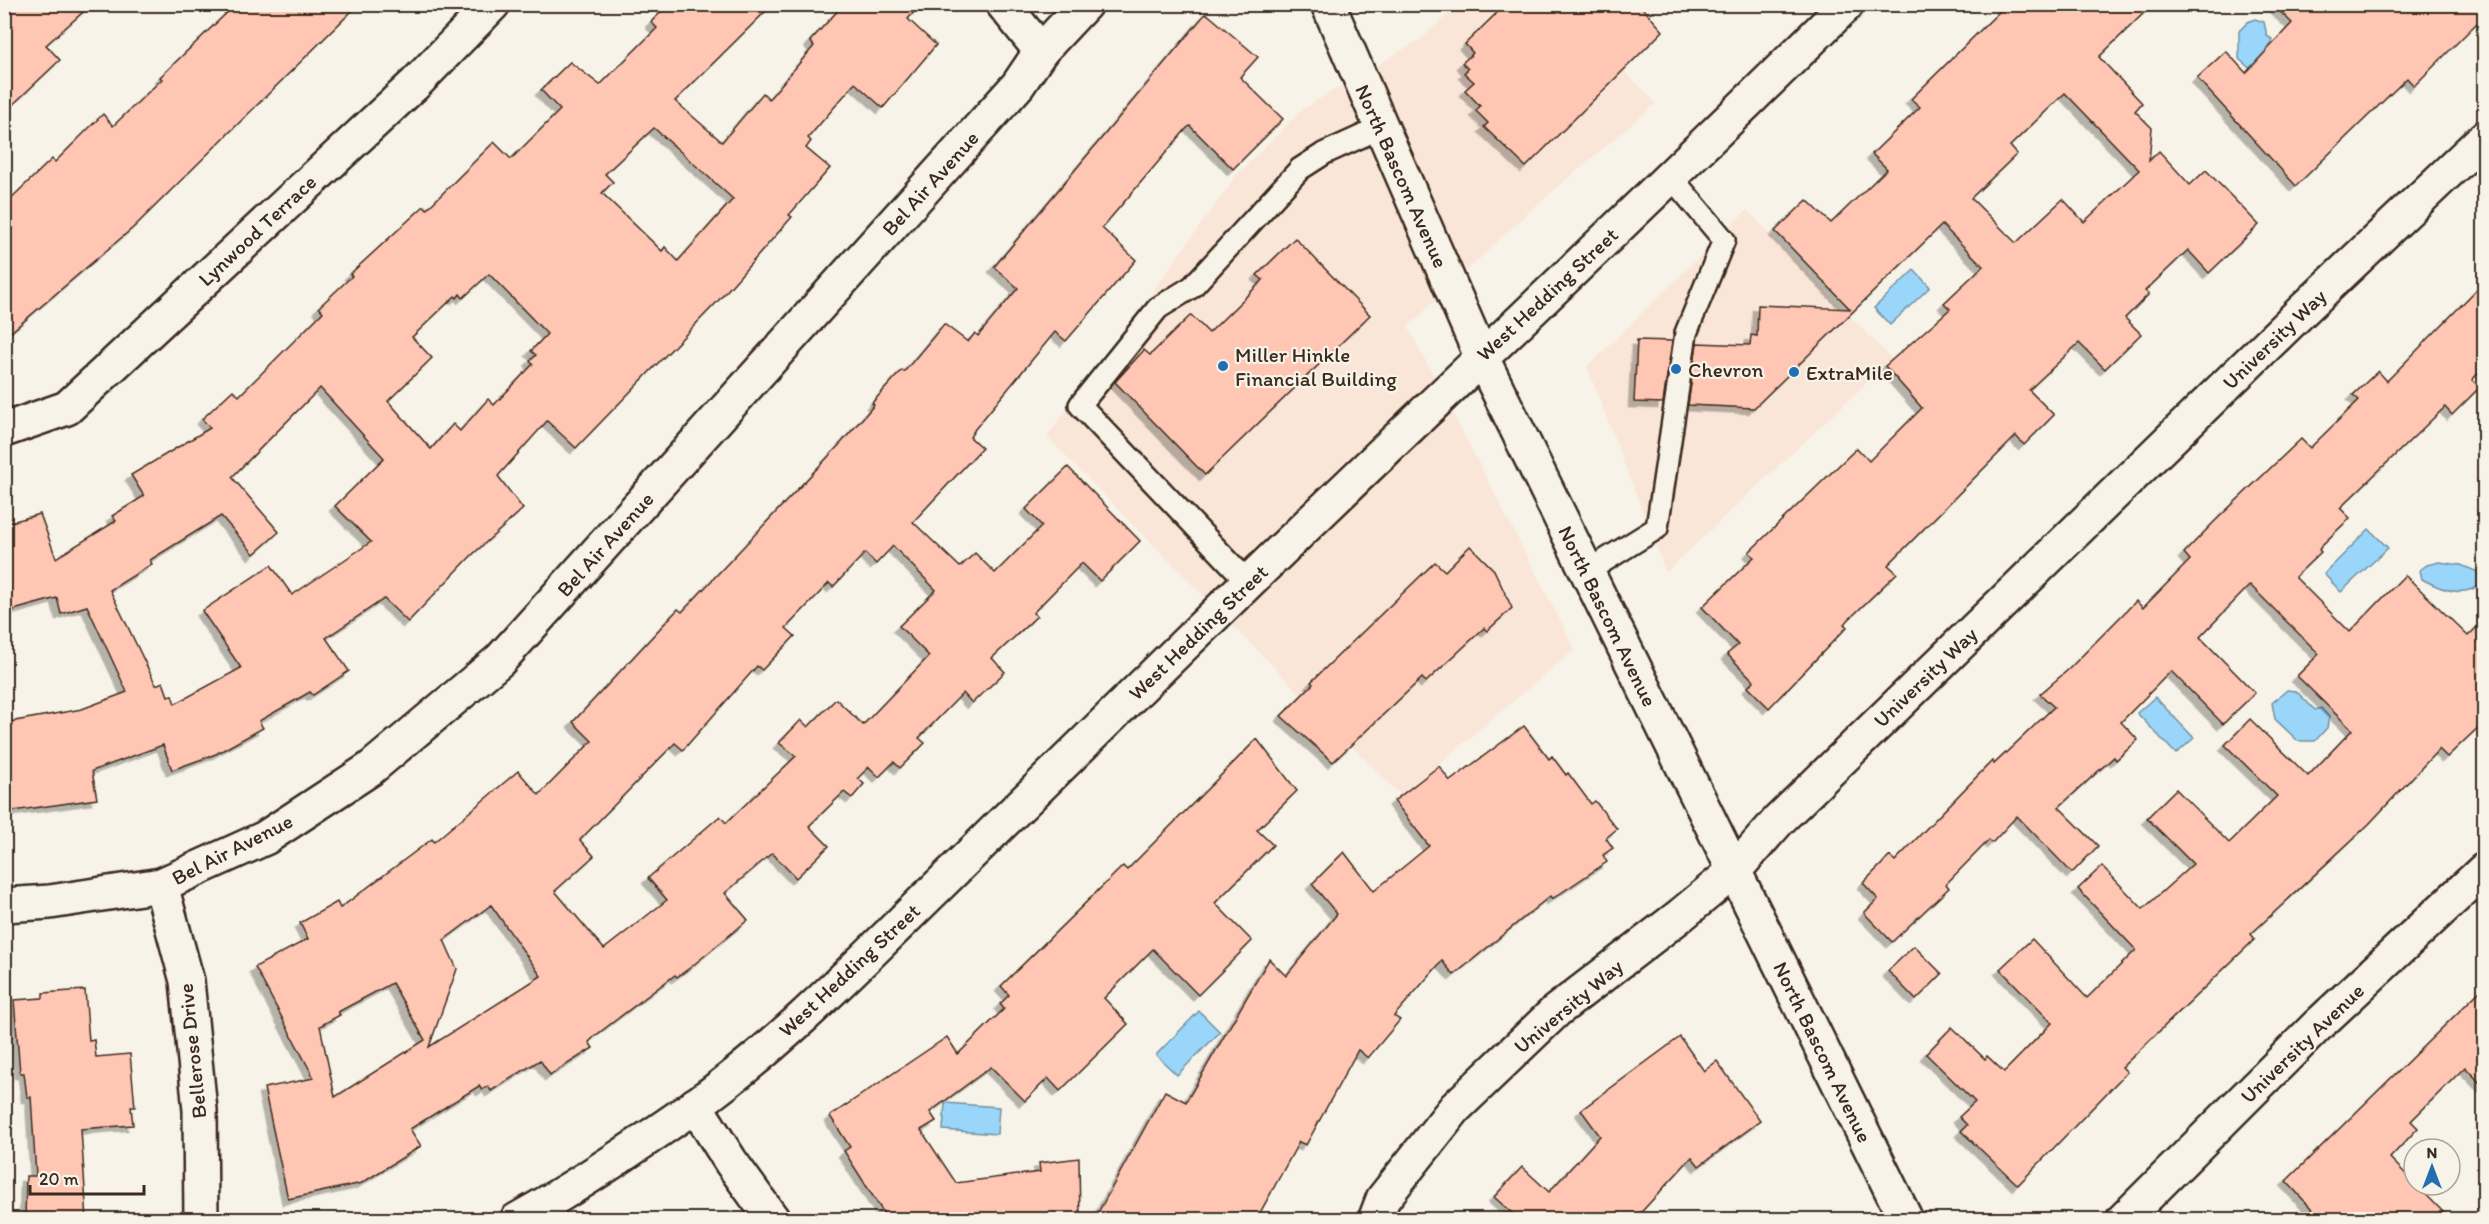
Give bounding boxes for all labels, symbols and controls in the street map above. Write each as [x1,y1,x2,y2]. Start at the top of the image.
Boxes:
street label: North Bascom Avenue [1350,80,1454,272]
street label: Bel Air Avenue [876,125,984,241]
street label: Lynwood Terrace [193,169,321,291]
street label: West Hedding Street [1471,222,1623,366]
street label: University Way [2217,283,2331,395]
place label: Miller Hinkle Financial Building [1235,342,1397,391]
place label: Chevron [1688,357,1764,382]
marker: Miller Hinkle Financial Building [1216,359,1230,373]
place label: ExtraMile [1806,360,1893,385]
marker: Chevron [1669,362,1683,376]
marker: ExtraMile [1787,365,1801,379]
street label: Bel Air Avenue [551,486,659,602]
street label: North Bascom Avenue [1553,521,1663,711]
street label: West Hedding Street [1123,559,1273,705]
street label: University Way [1868,621,1982,733]
street label: Bel Air Avenue [167,808,297,890]
street label: West Hedding Street [773,898,925,1042]
street label: University Way [1509,953,1628,1059]
street label: North Bascom Avenue [1768,957,1878,1147]
street label: University Avenue [2235,978,2369,1108]
street label: Bellerose Drive [172,982,212,1120]
north arrow [2402,1137,2462,1197]
text: N [2427,1143,2437,1162]
scale bar [30,1158,144,1196]
text: 20 m [39,1168,79,1190]

